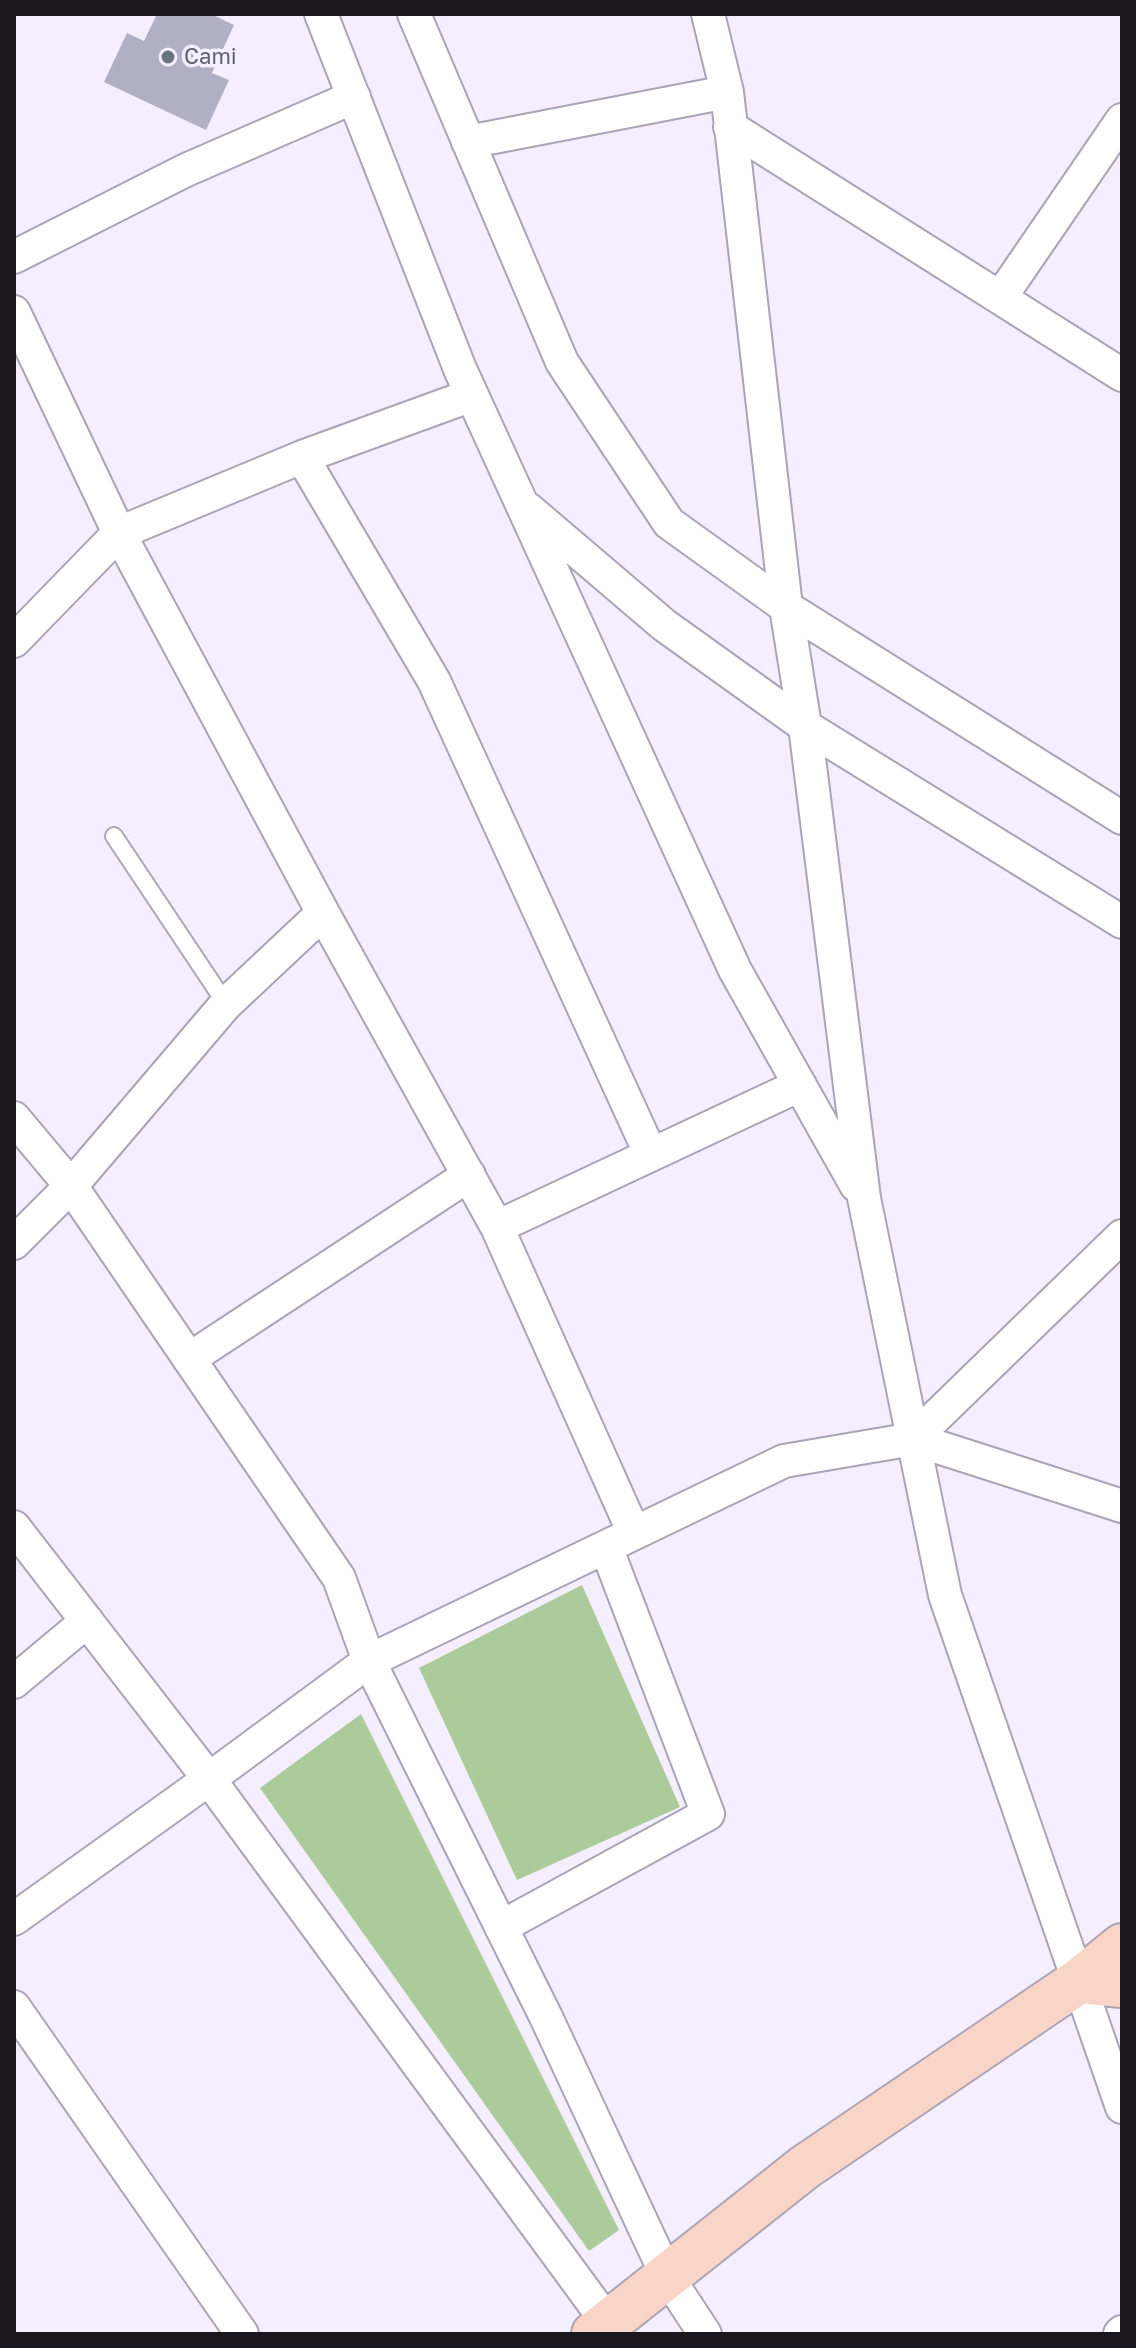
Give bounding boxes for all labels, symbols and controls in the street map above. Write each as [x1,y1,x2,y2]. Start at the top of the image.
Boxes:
place label: Cami [184,44,237,70]
marker: Cami [159,48,177,66]

